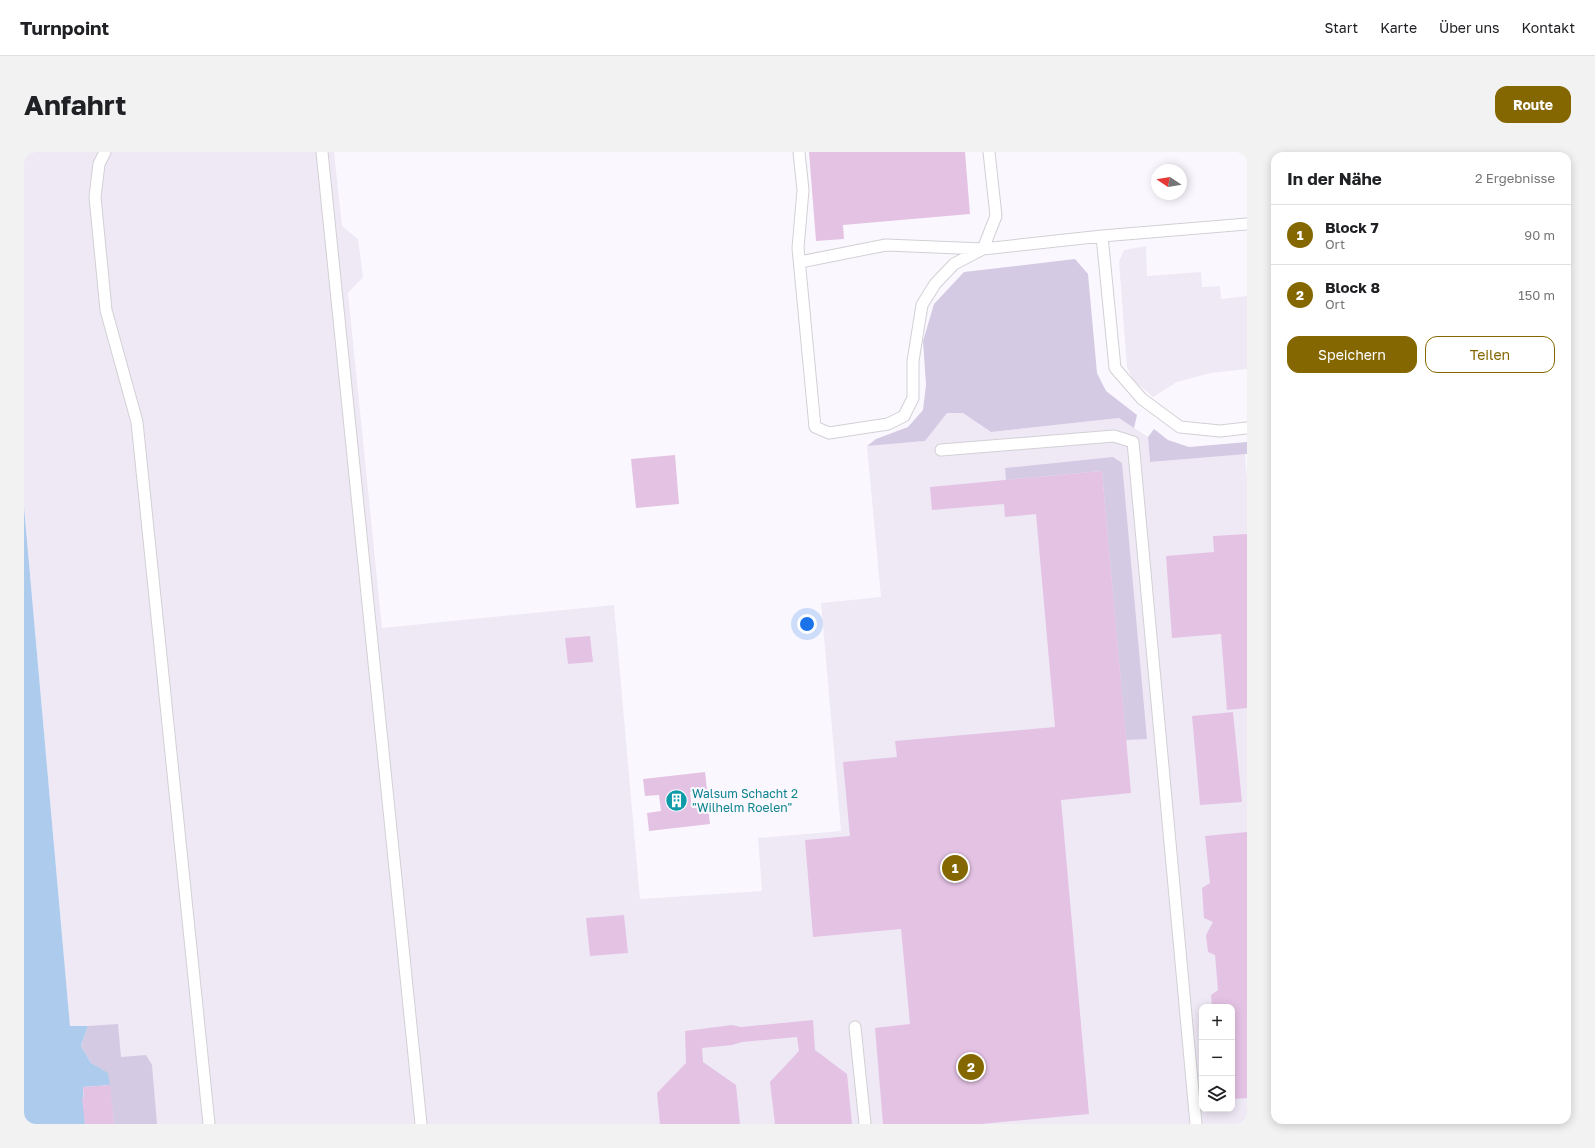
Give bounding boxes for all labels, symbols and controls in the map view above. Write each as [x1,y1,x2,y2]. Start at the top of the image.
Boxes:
text: Turnpoint [20,16,109,39]
text: Start [1325,19,1358,36]
text: Karte [1380,19,1417,36]
text: Über uns [1439,19,1499,36]
text: Kontakt [1521,19,1575,36]
button: Route [1495,86,1571,123]
text: Anfahrt [24,88,126,121]
north arrow [1151,164,1187,200]
text: In der Nähe [1287,168,1382,189]
text: 2 Ergebnisse [1475,170,1555,186]
text: Block 7 [1325,218,1379,236]
text: 1 [1297,227,1303,243]
text: 90 m [1524,227,1555,243]
text: Ort [1325,236,1345,252]
text: Block 8 [1325,278,1380,296]
text: 2 [1296,287,1304,303]
text: 150 m [1518,287,1555,303]
text: Ort [1325,296,1345,312]
button: Speichern [1287,336,1417,373]
button: Teilen [1425,336,1555,373]
your location [797,614,817,634]
place label: Walsum Schacht 2 "Wilhelm Roelen" [692,786,798,815]
building icon: Walsum Schacht 2 "Wilhelm Roelen" [663,788,689,814]
pin: 1 [942,853,968,883]
map controls [1199,1004,1235,1112]
button: + [1199,1004,1235,1040]
button: − [1199,1040,1235,1076]
pin: 2 [958,1052,984,1082]
button: layers [1199,1076,1235,1112]

